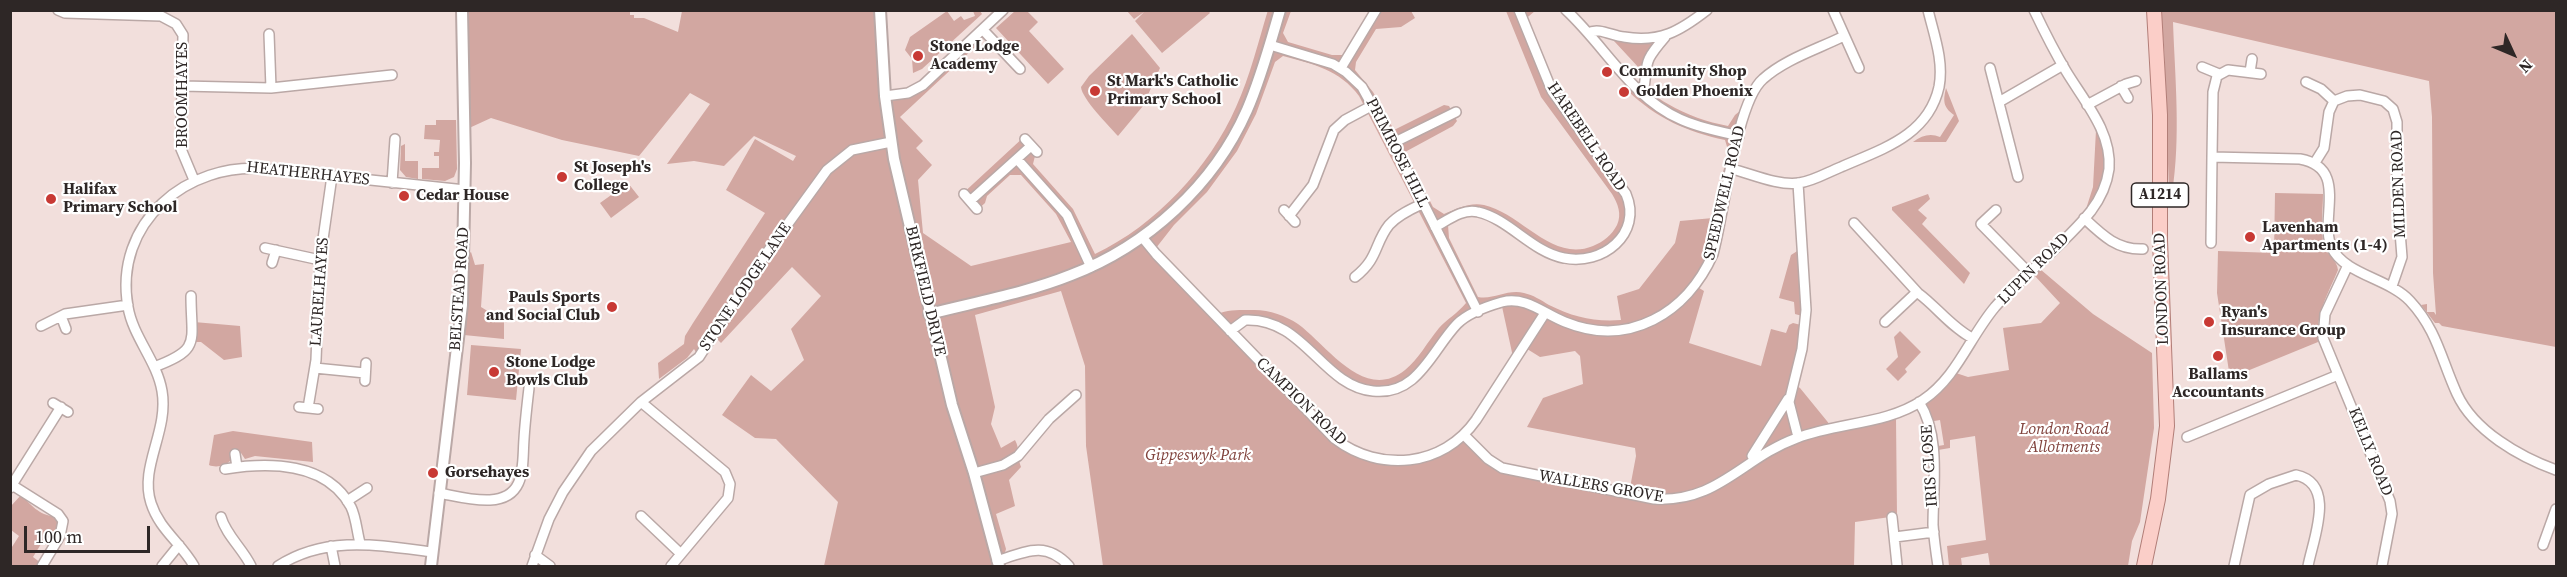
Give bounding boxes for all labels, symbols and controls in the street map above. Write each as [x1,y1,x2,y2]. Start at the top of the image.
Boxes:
north arrow [2483,24,2543,84]
place label: Stone Lodge Academy [930,37,1019,75]
street label: BROOMHAYES [173,42,193,148]
marker: Stone Lodge Academy [911,49,925,63]
text: N [2514,55,2538,78]
place label: Community Shop [1619,62,1746,82]
marker: Community Shop [1600,65,1614,79]
place label: St Mark's Catholic Primary School [1107,72,1239,110]
street label: HAREBELL ROAD [1542,79,1630,195]
place label: Golden Phoenix [1636,82,1753,102]
marker: St Mark's Catholic Primary School [1088,84,1102,98]
marker: Golden Phoenix [1617,85,1631,99]
street label: PRIMROSE HILL [1361,95,1433,211]
street label: SPEEDWELL ROAD [1700,124,1750,262]
street label: MILDEN ROAD [2388,130,2410,238]
street label: HEATHERHAYES [245,158,371,190]
place label: St Joseph's College [574,158,651,196]
marker: St Joseph's College [555,170,569,184]
place label: Halifax Primary School [63,180,177,218]
road number: A1214 [2132,183,2188,207]
place label: Cedar House [416,186,509,206]
marker: Cedar House [397,189,411,203]
marker: Halifax Primary School [44,192,58,206]
place label: Lavenham Apartments (1-4) [2262,218,2388,256]
street label: STONE LODGE LANE [696,219,796,355]
street label: BIRKFIELD DRIVE [901,224,949,358]
street label: BELSTEAD ROAD [446,226,474,352]
street label: LUPIN ROAD [1994,229,2074,309]
marker: Lavenham Apartments (1-4) [2243,230,2257,244]
street label: LONDON ROAD [2150,232,2174,346]
street label: LAURELHAYES [307,237,333,347]
place label: Pauls Sports and Social Club [486,288,600,326]
marker: Pauls Sports and Social Club [605,300,619,314]
place label: Ryan's Insurance Group [2221,303,2346,341]
marker: Ryan's Insurance Group [2202,315,2216,329]
marker: Ballams Accountants [2211,349,2225,363]
place label: Stone Lodge Bowls Club [506,353,595,391]
street label: CAMPION ROAD [1252,354,1350,450]
marker: Stone Lodge Bowls Club [487,365,501,379]
place label: Ballams Accountants [2172,365,2264,403]
street label: KELLY ROAD [2344,405,2396,499]
park label: London Road Allotments [2019,420,2109,458]
street label: IRIS CLOSE [1918,424,1942,508]
park label: Gippeswyk Park [1145,446,1251,466]
place label: Gorsehayes [445,463,529,483]
marker: Gorsehayes [426,466,440,480]
street label: WALLERS GROVE [1537,467,1665,507]
scale bar [27,514,153,552]
text: 100 m [35,524,82,549]

